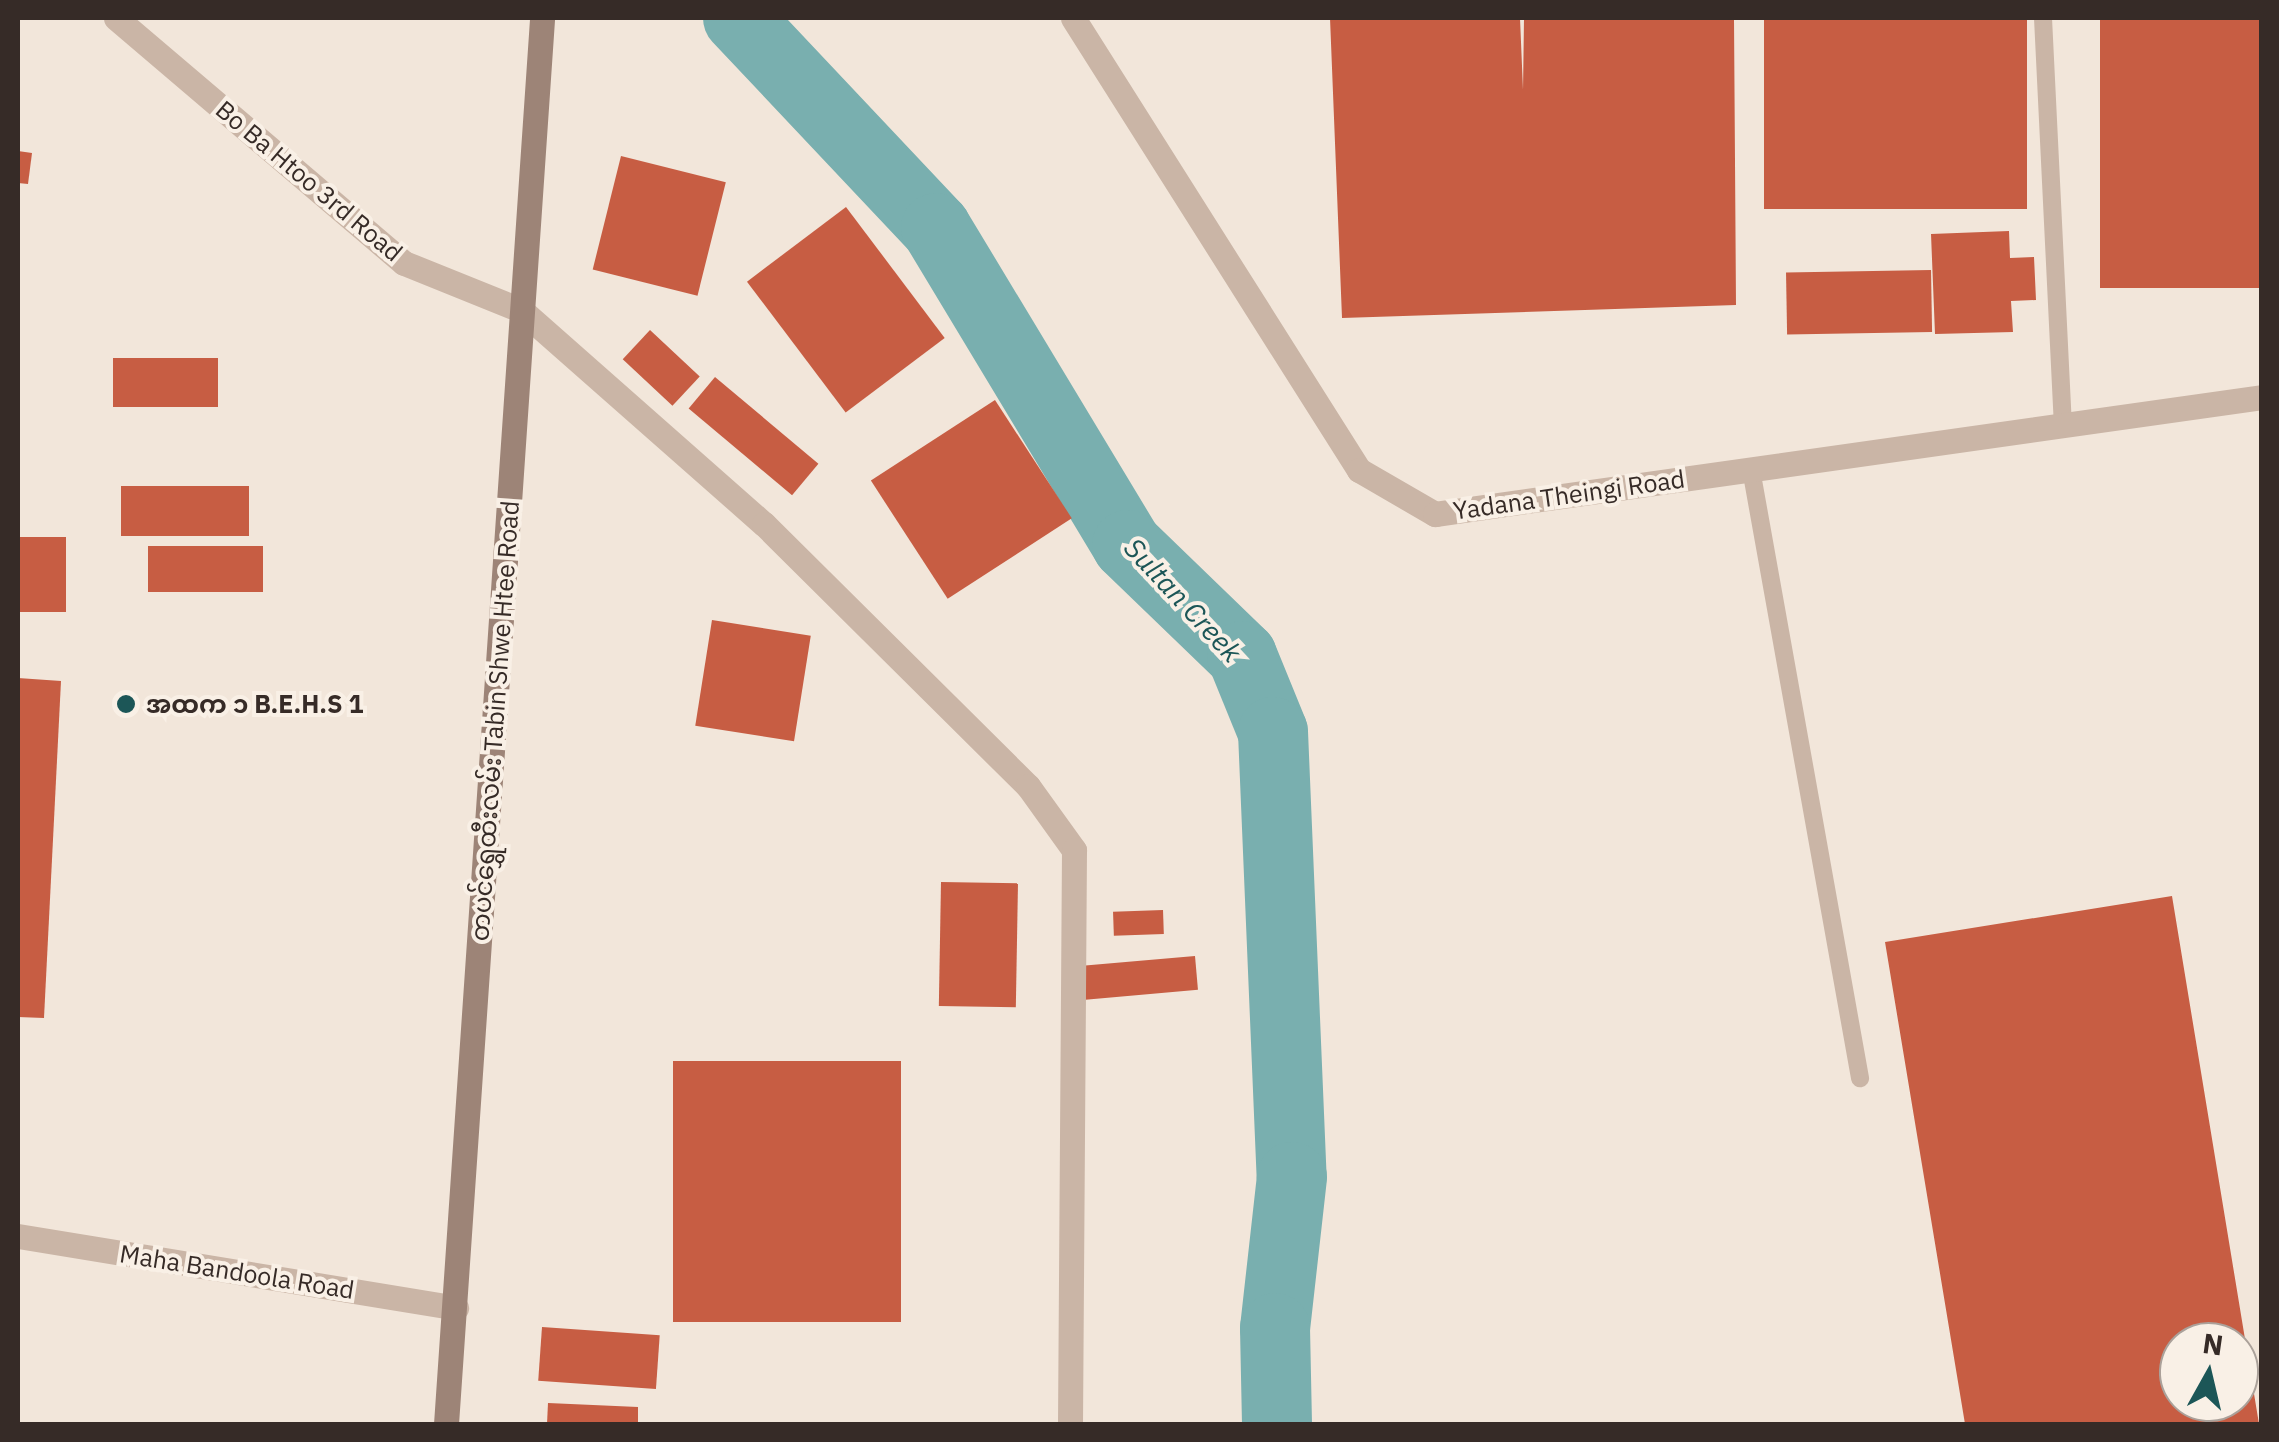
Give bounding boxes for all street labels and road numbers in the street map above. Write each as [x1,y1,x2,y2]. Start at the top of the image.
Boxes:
street label: Bo Ba Htoo 3rd Road [210,94,408,268]
street label: Yadana Theingi Road [1451,464,1687,526]
street label: တပင်ရွှေထီးလမ်း Tabin Shwe Htee Road [465,500,525,942]
street label: Maha Bandoola Road [118,1239,356,1305]

